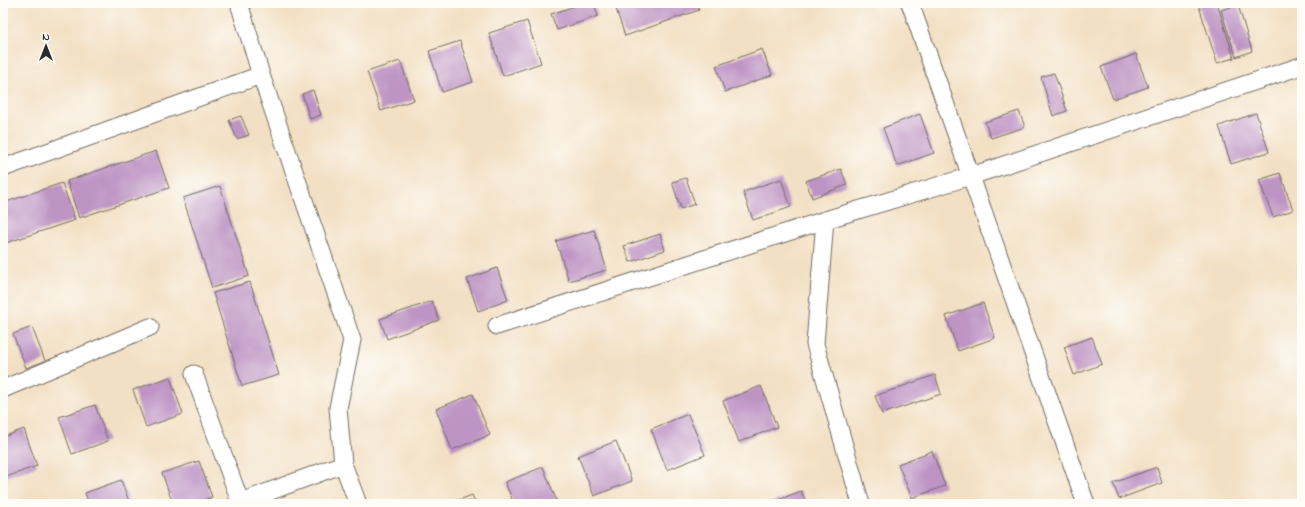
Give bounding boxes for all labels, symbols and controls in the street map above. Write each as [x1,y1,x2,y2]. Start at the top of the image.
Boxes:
north arrow [26,26,66,66]
text: N [42,29,50,45]

